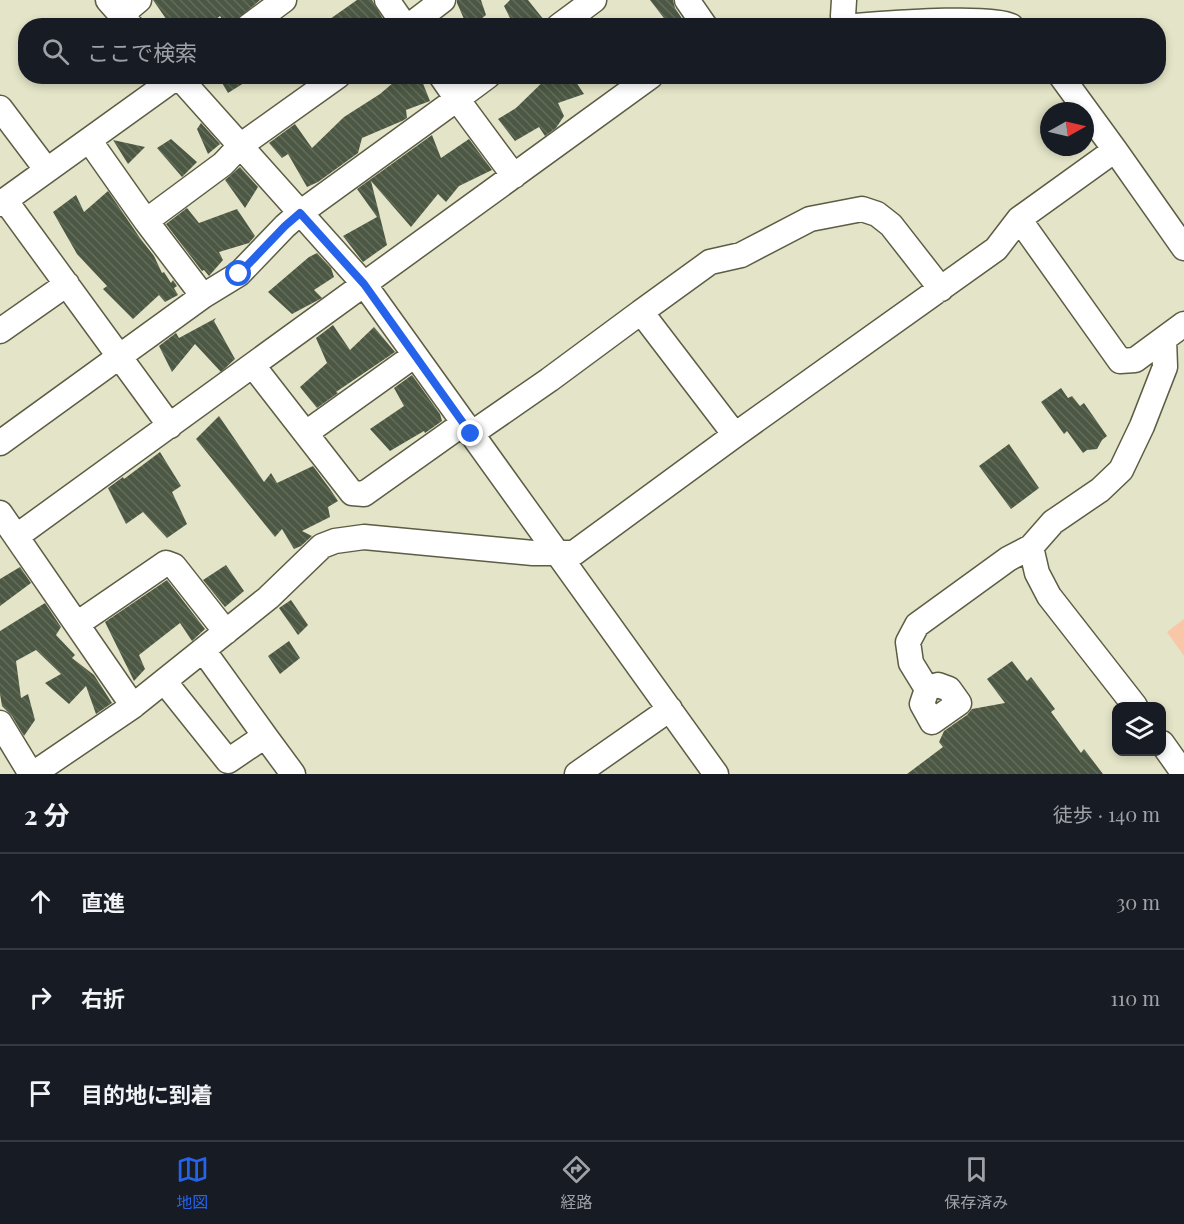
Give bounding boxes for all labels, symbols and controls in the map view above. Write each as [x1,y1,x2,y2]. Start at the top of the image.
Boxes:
search box [18,18,1166,84]
icon: search [39,35,72,68]
text: ここで検索 [87,37,197,67]
north arrow [1040,102,1094,156]
route start [225,260,251,286]
route end [457,420,483,446]
map controls [1112,702,1166,756]
button: layers [1112,702,1166,756]
text: 2 分 [24,797,69,832]
text: 徒歩 · 140 m [1053,800,1160,827]
icon: ahead [24,885,57,918]
text: 直進 [81,887,125,917]
text: 30 m [1116,888,1160,915]
icon: right [24,981,57,1014]
text: 右折 [81,983,125,1013]
text: 110 m [1110,984,1160,1011]
icon: arrive [24,1077,57,1110]
text: 目的地に到着 [81,1079,213,1109]
tab: 地図 [176,1153,209,1213]
tab: 経路 [560,1153,593,1213]
tab: 保存済み [944,1153,1008,1213]

